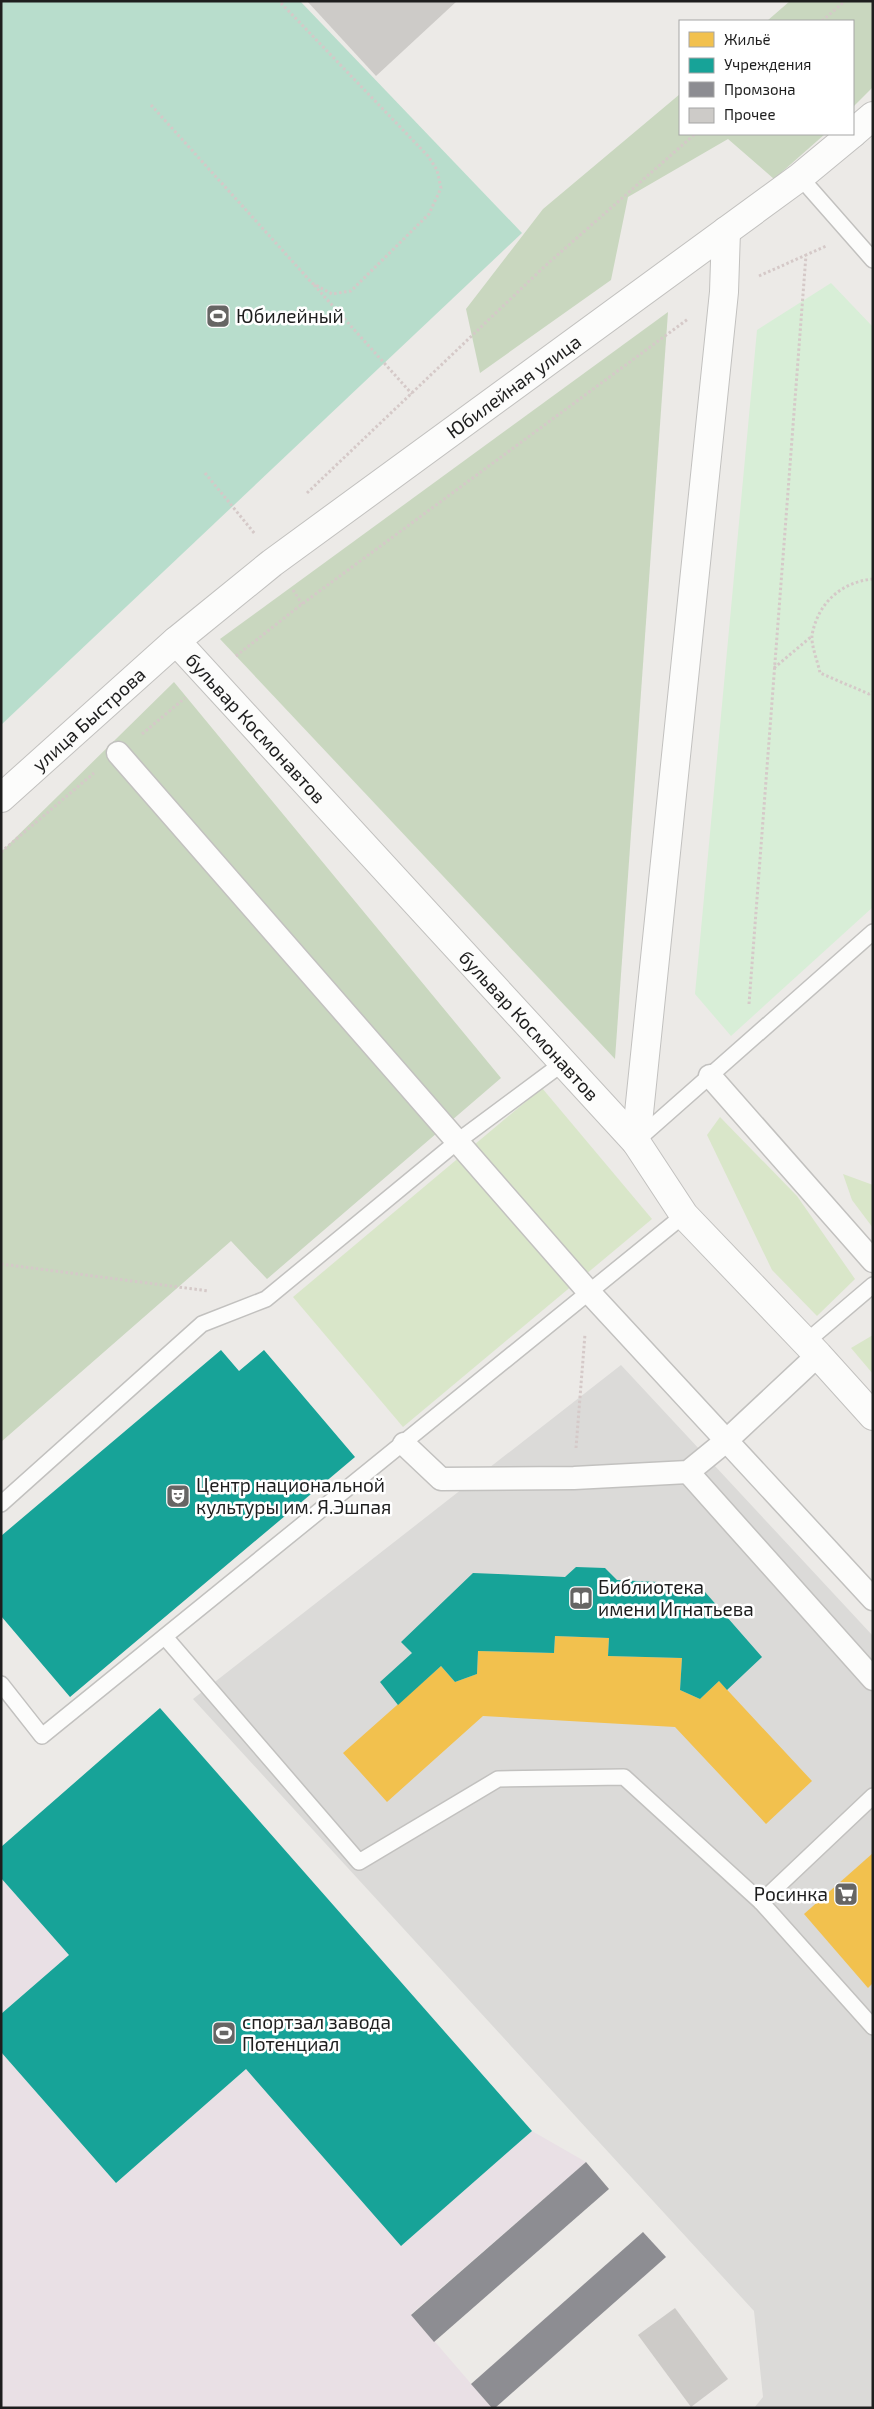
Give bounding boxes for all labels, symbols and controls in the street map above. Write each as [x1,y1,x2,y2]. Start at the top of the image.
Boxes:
legend [679,20,854,135]
text: Жильё [724,30,771,48]
text: Учреждения [724,55,811,73]
text: Промзона [724,80,796,98]
text: Прочее [724,105,776,123]
sports icon: Юбилейный [205,303,231,329]
place label: Юбилейный [236,304,344,327]
street label: Юбилейная улица [441,329,585,443]
street label: бульвар Космонавтов [181,648,331,808]
street label: улица Быстрова [27,662,150,776]
street label: бульвар Космонавтов [455,945,604,1105]
place label: Центр национальной культуры им. Я.Эшпая [196,1473,391,1519]
theatre icon: Центр национальной культуры им. Я.Эшпая [165,1483,191,1509]
place label: Библиотека имени Игнатьева [598,1575,754,1620]
library icon: Библиотека имени Игнатьева [568,1585,594,1611]
supermarket icon: Росинка [833,1881,859,1907]
place label: Росинка [754,1882,828,1905]
place label: спортзал завода Потенциал [242,2010,391,2055]
sports icon: спортзал завода Потенциал [211,2020,237,2046]

